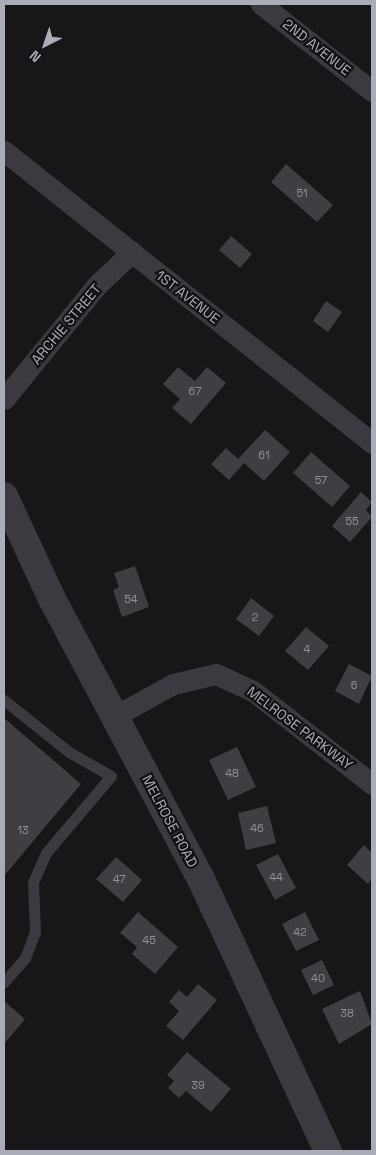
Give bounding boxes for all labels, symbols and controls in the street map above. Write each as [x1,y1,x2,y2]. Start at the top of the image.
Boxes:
street label: 2ND AVENUE [280,15,354,79]
north arrow [20,20,70,70]
text: N [26,46,45,66]
house number: 51 [296,186,308,200]
street label: 1ST AVENUE [152,267,224,327]
street label: ARCHIE STREET [27,280,105,368]
house number: 67 [189,384,201,398]
house number: 61 [258,448,270,462]
house number: 57 [315,473,327,487]
house number: 55 [345,514,359,528]
house number: 54 [124,592,138,606]
house number: 2 [252,610,258,624]
house number: 4 [304,642,310,656]
house number: 6 [351,678,357,692]
street label: MELROSE PARKWAY [244,683,356,773]
house number: 48 [225,766,239,780]
street label: MELROSE ROAD [139,772,201,870]
house number: 46 [250,821,264,835]
house number: 13 [17,823,29,837]
house number: 44 [269,870,283,884]
house number: 47 [113,872,125,886]
house number: 42 [293,925,307,939]
house number: 45 [142,933,156,947]
house number: 40 [311,971,325,985]
house number: 38 [340,1006,354,1020]
house number: 39 [191,1078,205,1092]

